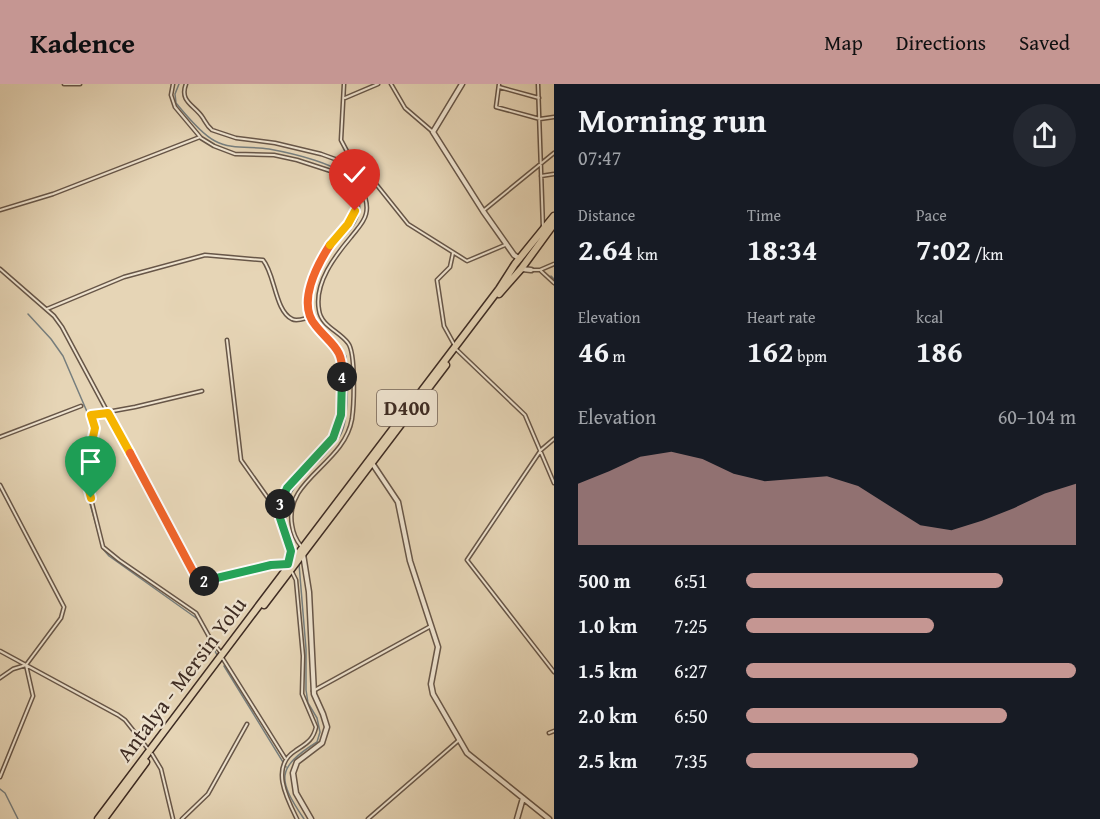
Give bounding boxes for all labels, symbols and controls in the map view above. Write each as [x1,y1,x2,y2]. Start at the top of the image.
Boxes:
text: Kadence [30,22,135,63]
text: Map [824,27,863,58]
text: Directions [896,27,986,58]
text: Saved [1019,27,1070,58]
text: Morning run [578,96,767,144]
button: share [1013,104,1076,167]
text: 07:47 [578,143,621,172]
pin [329,149,380,211]
icon: check [338,158,371,191]
text: Distance [578,203,635,227]
text: Time [747,203,781,227]
text: Pace [916,203,947,227]
text: 2.64 [578,227,633,271]
text: 18:34 [747,227,818,271]
text: 7:02 [916,227,971,271]
text: km [633,242,658,266]
text: /km [971,242,1003,266]
text: Elevation [578,305,641,329]
text: Heart rate [747,305,816,329]
text: kcal [916,305,943,329]
text: 46 [578,329,609,373]
text: 162 [747,329,794,373]
text: 186 [916,329,963,373]
text: m [609,344,626,368]
text: bpm [794,344,827,368]
pin: 4 [327,362,357,392]
text: 4 [338,365,346,389]
road number: D400 [377,390,437,426]
text: Elevation [578,402,656,431]
text: 60–104 m [998,402,1076,431]
pin [65,436,116,498]
icon: arrive [74,445,107,478]
pin: 3 [265,489,295,519]
text: 3 [276,492,284,516]
pin: 2 [189,566,219,596]
text: 500 m [578,566,631,595]
text: 6:51 [674,566,708,595]
text: 2 [200,569,208,593]
street label: Antalya - Mersin Yolu [108,590,254,768]
text: 1.0 km [578,611,637,640]
text: 7:25 [674,611,708,640]
text: 1.5 km [578,656,637,685]
text: 6:27 [674,656,708,685]
text: 2.0 km [578,701,637,730]
text: 6:50 [674,701,708,730]
text: 2.5 km [578,746,637,775]
text: 7:35 [674,746,708,775]

